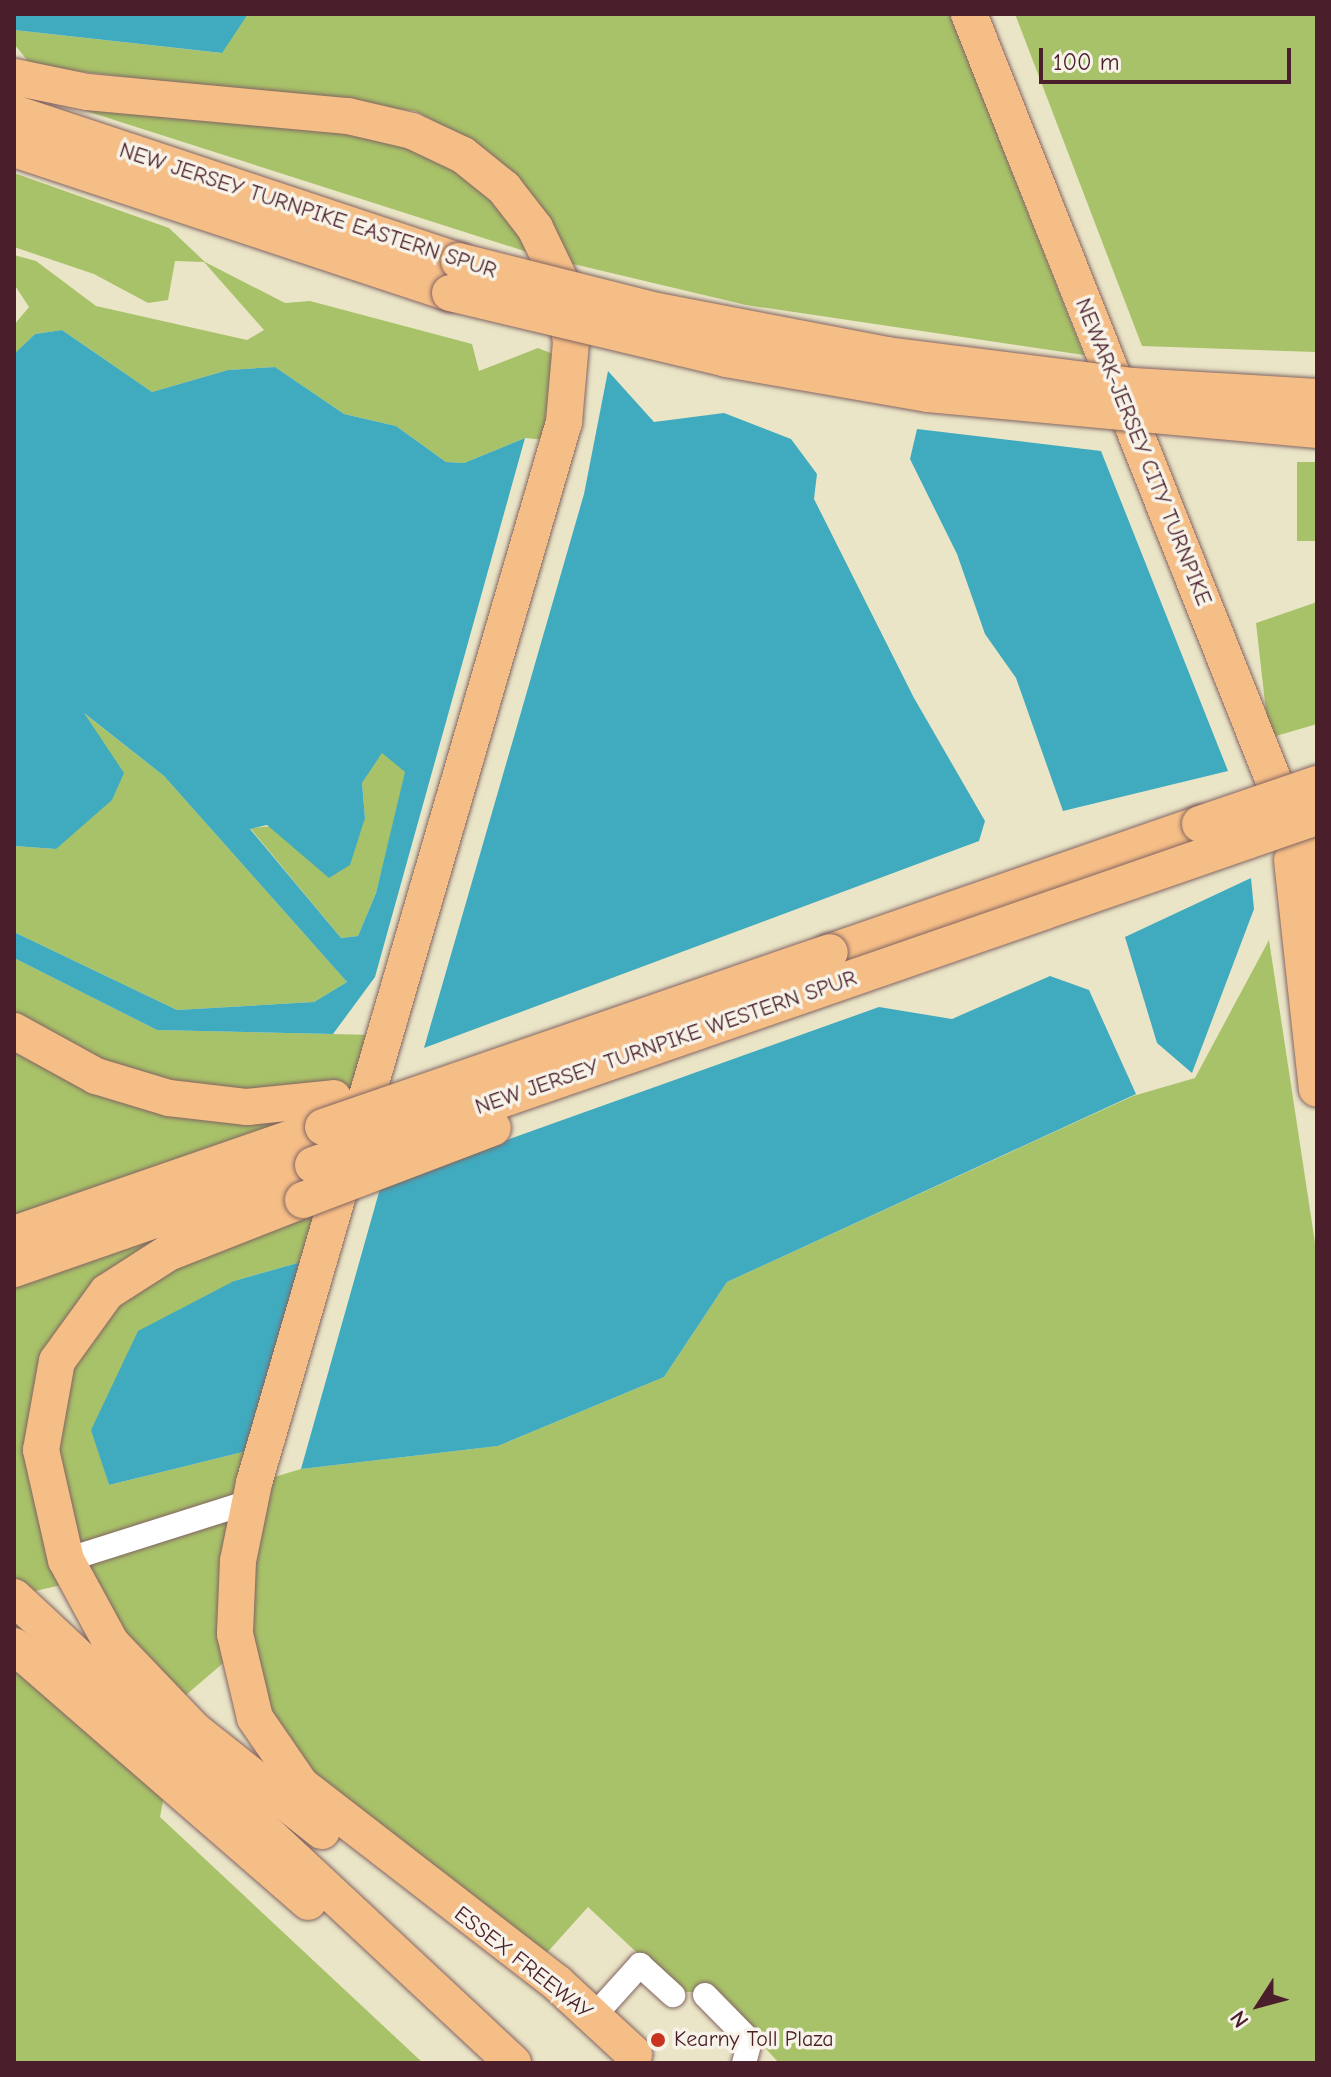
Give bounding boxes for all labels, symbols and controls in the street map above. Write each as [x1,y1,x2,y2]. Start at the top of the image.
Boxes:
scale bar [1043,32,1295,82]
text: 100 m [1053,48,1120,76]
street label: NEW JERSEY TURNPIKE EASTERN SPUR [116,137,500,285]
street label: NEWARK-JERSEY CITY TURNPIKE [1069,295,1217,609]
street label: NEW JERSEY TURNPIKE WESTERN SPUR [472,965,860,1121]
street label: ESSEX FREEWAY [449,1901,597,2025]
north arrow [1219,1965,1299,2045]
text: N [1225,2006,1254,2033]
place label: Kearny Toll Plaza [674,2027,834,2053]
marker: Kearny Toll Plaza [649,2031,667,2049]

